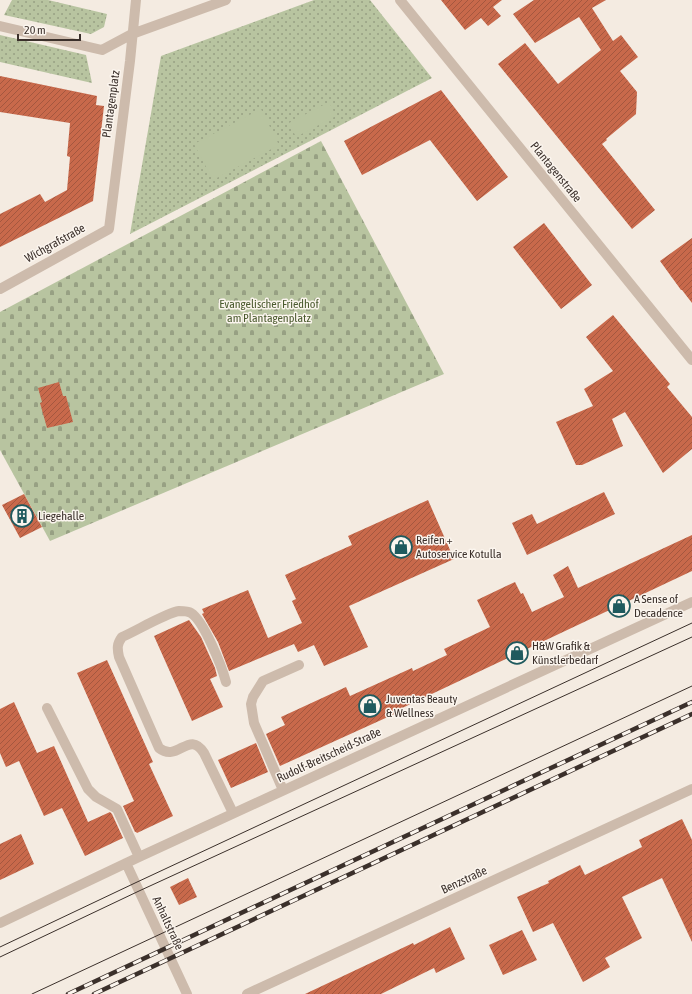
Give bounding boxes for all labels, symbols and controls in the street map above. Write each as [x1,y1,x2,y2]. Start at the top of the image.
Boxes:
scale bar [18,16,80,42]
text: 20 m [24,23,46,37]
street label: Plantagenplatz [99,69,123,139]
street label: Plantagenstraße [527,139,585,205]
street label: Wichgrafstraße [22,221,88,265]
park label: Evangelischer Friedhof am Plantagenplatz [219,297,319,325]
building icon: Liegehalle [9,503,35,529]
place label: Liegehalle [38,509,84,523]
place label: Reifen + Autoservice Kotulla [416,533,502,561]
shop icon: Reifen + Autoservice Kotulla [388,534,414,560]
place label: A Sense of Decadence [634,592,683,620]
shop icon: A Sense of Decadence [606,593,632,619]
place label: H&W Grafik & Künstlerbedarf [532,639,599,667]
shop icon: H&W Grafik & Künstlerbedarf [504,640,530,666]
place label: Juventas Beauty & Wellness [386,692,458,720]
shop icon: Juventas Beauty & Wellness [357,693,383,719]
street label: Rudolf-Breitscheid-Straße [275,725,383,785]
street label: Benzstraße [439,863,489,897]
street label: Anhaltstraße [150,894,186,952]

